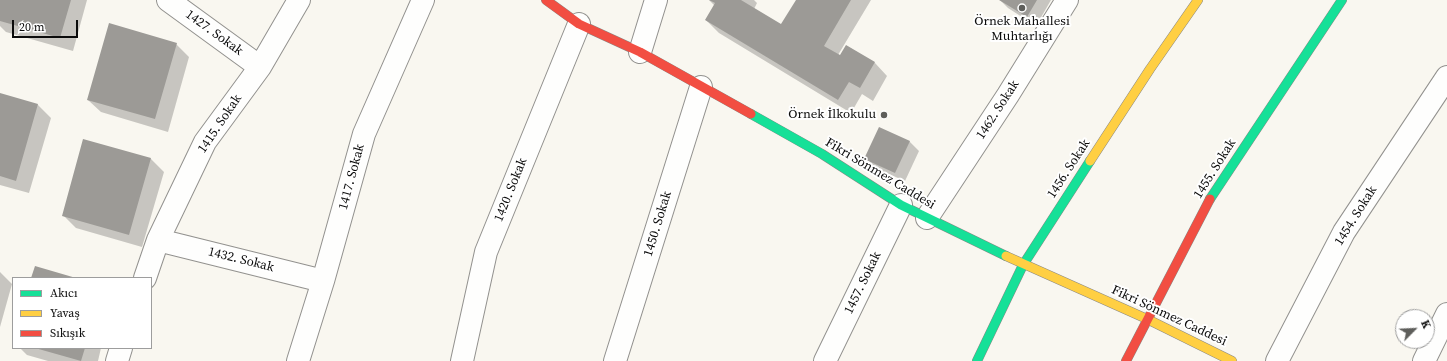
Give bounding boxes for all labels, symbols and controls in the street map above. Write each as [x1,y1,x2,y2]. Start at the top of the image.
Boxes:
marker: Örnek Mahallesi Muhtarlığı [1017,3,1027,13]
street label: 1427. Sokak [182,7,246,59]
scale bar [14,12,80,38]
place label: Örnek Mahallesi Muhtarlığı [974,14,1070,45]
text: 20 m [19,19,45,35]
street label: 1462. Sokak [973,77,1023,143]
street label: 1415. Sokak [195,92,245,156]
place label: Örnek İlkokulu [788,107,876,123]
marker: Örnek İlkokulu [879,110,889,120]
street label: Fikri Sönmez Caddesi [822,135,938,213]
street label: 1456. Sokak [1044,136,1094,202]
street label: 1455. Sokak [1191,136,1239,202]
street label: 1417. Sokak [336,142,368,212]
street label: 1420. Sokak [491,156,531,224]
street label: 1454. Sokak [1332,183,1380,249]
street label: 1450. Sokak [641,189,675,259]
street label: 1432. Sokak [206,244,276,276]
street label: 1457. Sokak [841,249,885,317]
legend [12,277,152,349]
street label: Fikri Sönmez Caddesi [1109,282,1229,350]
text: Akıcı [50,285,78,301]
text: Yavaş [50,305,80,321]
north arrow [1395,309,1435,349]
text: K [1417,318,1434,331]
text: Sıkışık [50,325,85,341]

